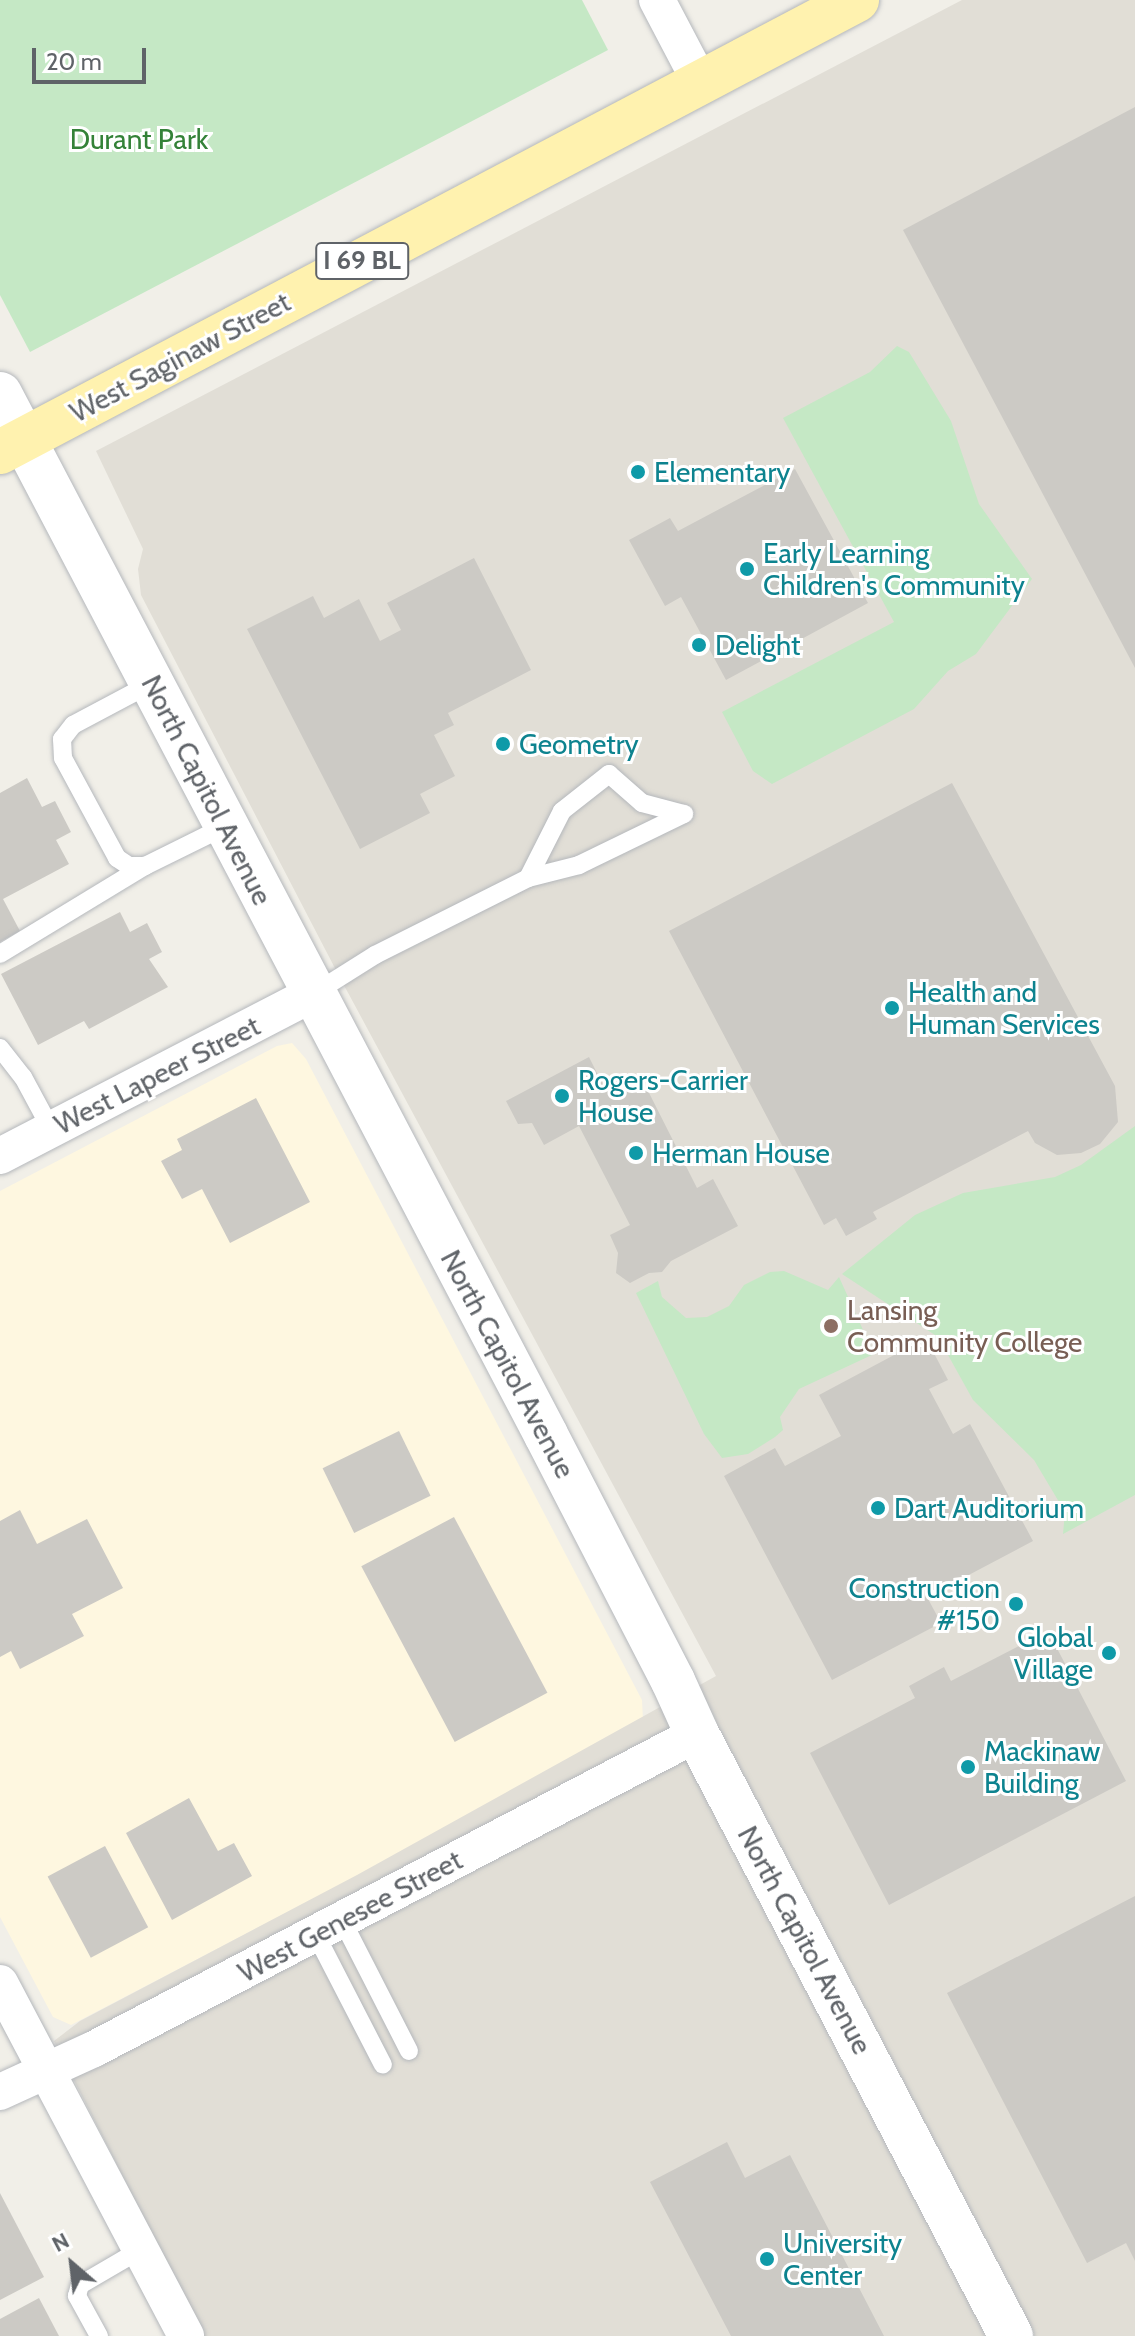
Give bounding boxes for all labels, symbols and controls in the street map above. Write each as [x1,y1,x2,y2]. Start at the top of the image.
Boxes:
scale bar [36,32,150,82]
text: 20 m [46,47,102,76]
park label: Durant Park [70,122,208,156]
road number: I 69 BL [314,239,410,283]
street label: West Saginaw Street [64,285,296,429]
place label: Elementary [654,455,790,489]
marker: Elementary [629,463,647,481]
place label: Early Learning Children's Community [763,536,1025,602]
marker: Early Learning Children's Community [738,560,756,578]
place label: Delight [715,628,800,662]
marker: Delight [690,636,708,654]
street label: North Capitol Avenue [135,670,279,910]
place label: Geometry [519,727,639,761]
marker: Geometry [494,735,512,753]
place label: Health and Human Services [908,975,1100,1041]
marker: Health and Human Services [883,999,901,1017]
street label: West Lapeer Street [49,1009,265,1141]
place label: Rogers-Carrier House [578,1063,748,1129]
marker: Rogers-Carrier House [553,1087,571,1105]
place label: Herman House [652,1136,830,1170]
marker: Herman House [627,1144,645,1162]
street label: North Capitol Avenue [434,1244,582,1484]
place label: Lansing Community College [847,1293,1082,1359]
marker: Lansing Community College [822,1317,840,1335]
place label: Dart Auditorium [894,1491,1084,1525]
marker: Dart Auditorium [869,1499,887,1517]
place label: Construction #150 [848,1571,1000,1637]
marker: Construction #150 [1007,1595,1025,1613]
place label: Global Village [1014,1620,1093,1686]
marker: Global Village [1100,1644,1118,1662]
place label: Mackinaw Building [984,1734,1100,1800]
marker: Mackinaw Building [959,1758,977,1776]
street label: North Capitol Avenue [731,1820,879,2060]
street label: West Genesee Street [232,1843,468,1989]
north arrow [32,2224,112,2304]
place label: University Center [783,2226,902,2292]
text: N [47,2227,74,2258]
marker: University Center [758,2250,776,2268]

